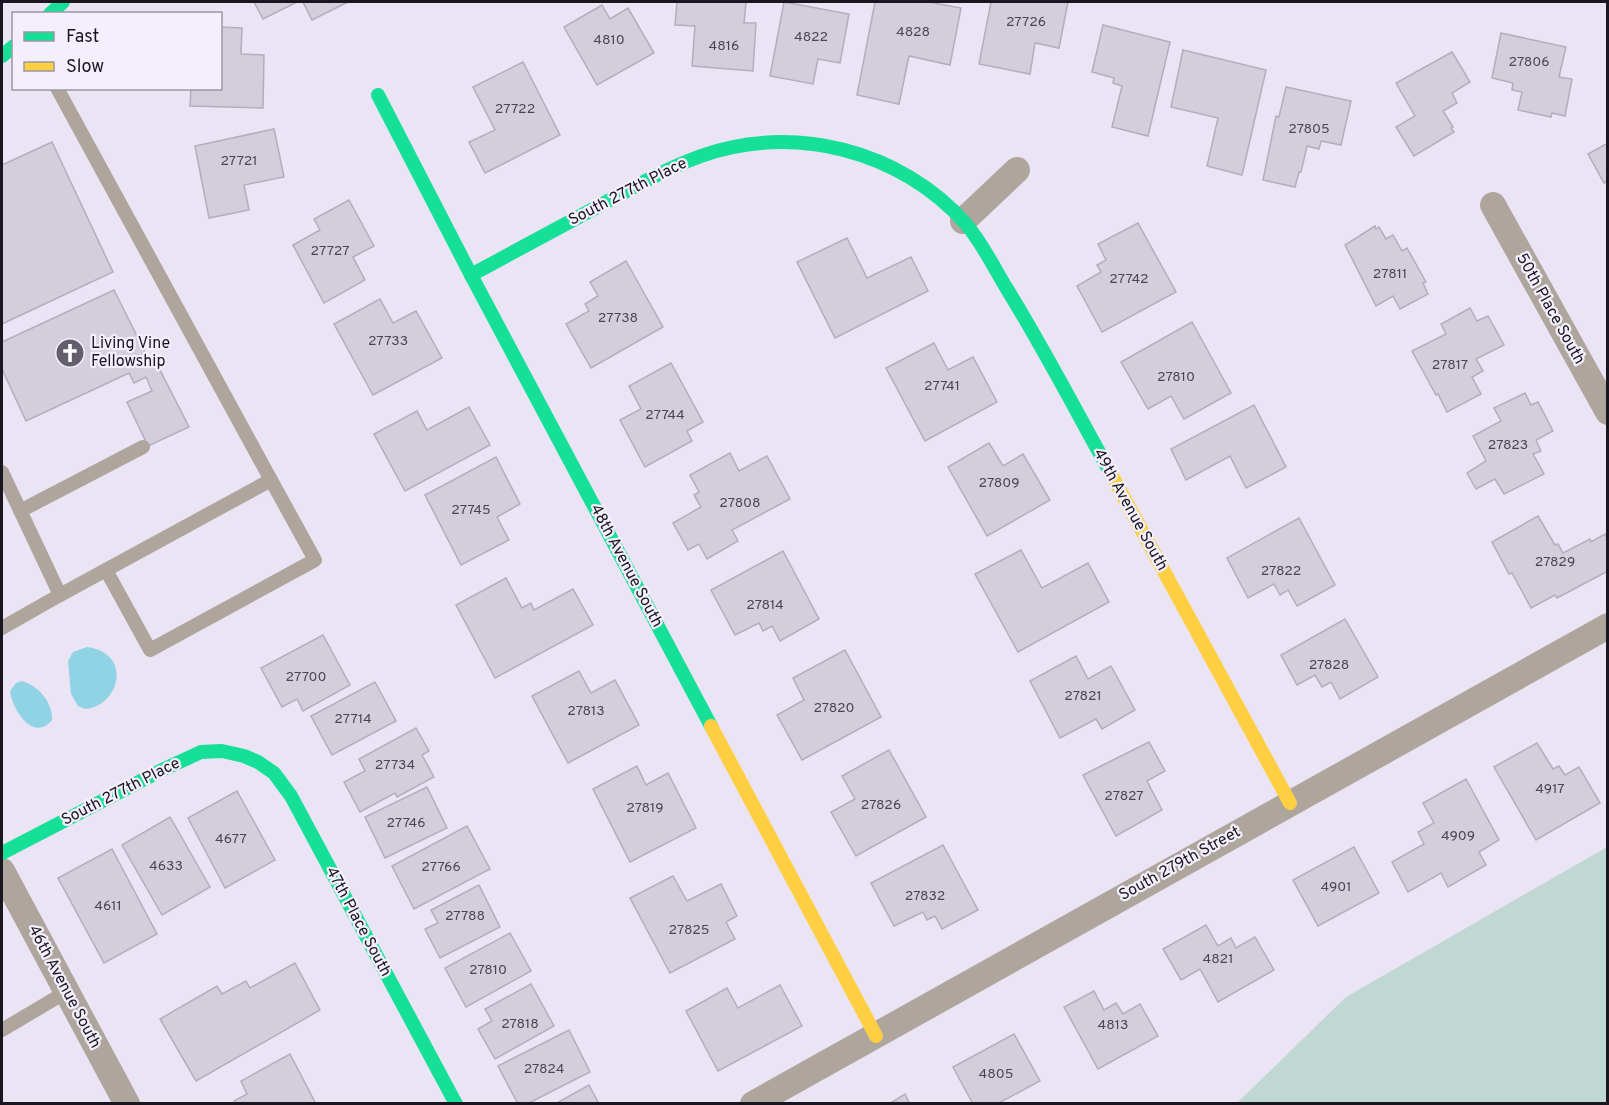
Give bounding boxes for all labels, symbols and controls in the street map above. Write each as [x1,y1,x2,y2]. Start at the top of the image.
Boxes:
legend [12,12,222,90]
house number: 27726 [1006,14,1046,31]
house number: 4828 [896,24,930,41]
text: Fast [66,26,99,49]
house number: 4822 [794,29,828,46]
house number: 4810 [593,32,625,49]
house number: 4816 [709,38,739,55]
house number: 27806 [1508,54,1550,71]
text: Slow [66,56,104,79]
house number: 27722 [495,101,535,118]
house number: 27805 [1288,121,1330,138]
house number: 27721 [220,153,258,170]
street label: South 277th Place [565,154,691,230]
house number: 27727 [310,243,350,260]
street label: 50th Place South [1511,250,1589,368]
house number: 27811 [1373,266,1407,283]
house number: 27742 [1109,271,1149,288]
house number: 27738 [598,310,638,327]
house number: 27733 [368,333,408,350]
place label: Living Vine Fellowship [91,334,170,372]
church icon: Living Vine Fellowship [54,337,86,369]
house number: 27817 [1432,357,1468,374]
house number: 27810 [1157,369,1195,386]
house number: 27741 [924,378,960,395]
house number: 27744 [645,407,685,424]
house number: 27823 [1488,437,1528,454]
street label: 49th Avenue South [1088,446,1172,574]
house number: 27809 [978,475,1020,492]
house number: 27808 [719,495,761,512]
street label: 48th Avenue South [585,501,667,631]
house number: 27745 [451,502,491,519]
house number: 27829 [1535,554,1575,571]
house number: 27822 [1261,563,1301,580]
house number: 27814 [746,597,784,614]
house number: 27828 [1309,657,1349,674]
house number: 27700 [286,669,326,686]
house number: 27821 [1064,688,1102,705]
house number: 27820 [813,700,855,717]
house number: 27813 [567,703,605,720]
house number: 27714 [334,711,372,728]
street label: South 277th Place [58,754,184,830]
house number: 27734 [375,757,415,774]
house number: 4917 [1535,781,1565,798]
house number: 27827 [1104,788,1144,805]
house number: 27826 [861,797,901,814]
house number: 27819 [626,800,664,817]
house number: 27746 [386,815,426,832]
street label: South 279th Street [1116,822,1244,906]
house number: 4909 [1441,828,1475,845]
house number: 4677 [215,831,247,848]
house number: 4633 [149,858,183,875]
house number: 27766 [421,859,461,876]
street label: 47th Place South [321,864,395,980]
house number: 4901 [1321,879,1351,896]
house number: 27832 [905,888,945,905]
house number: 4611 [94,898,122,915]
house number: 27788 [445,908,485,925]
street label: 46th Avenue South [23,922,105,1052]
house number: 27825 [669,922,709,939]
house number: 4821 [1203,951,1233,968]
house number: 27810 [469,962,507,979]
house number: 27818 [501,1016,539,1033]
house number: 4813 [1098,1017,1128,1034]
house number: 27824 [524,1061,564,1078]
house number: 4805 [979,1066,1013,1083]

